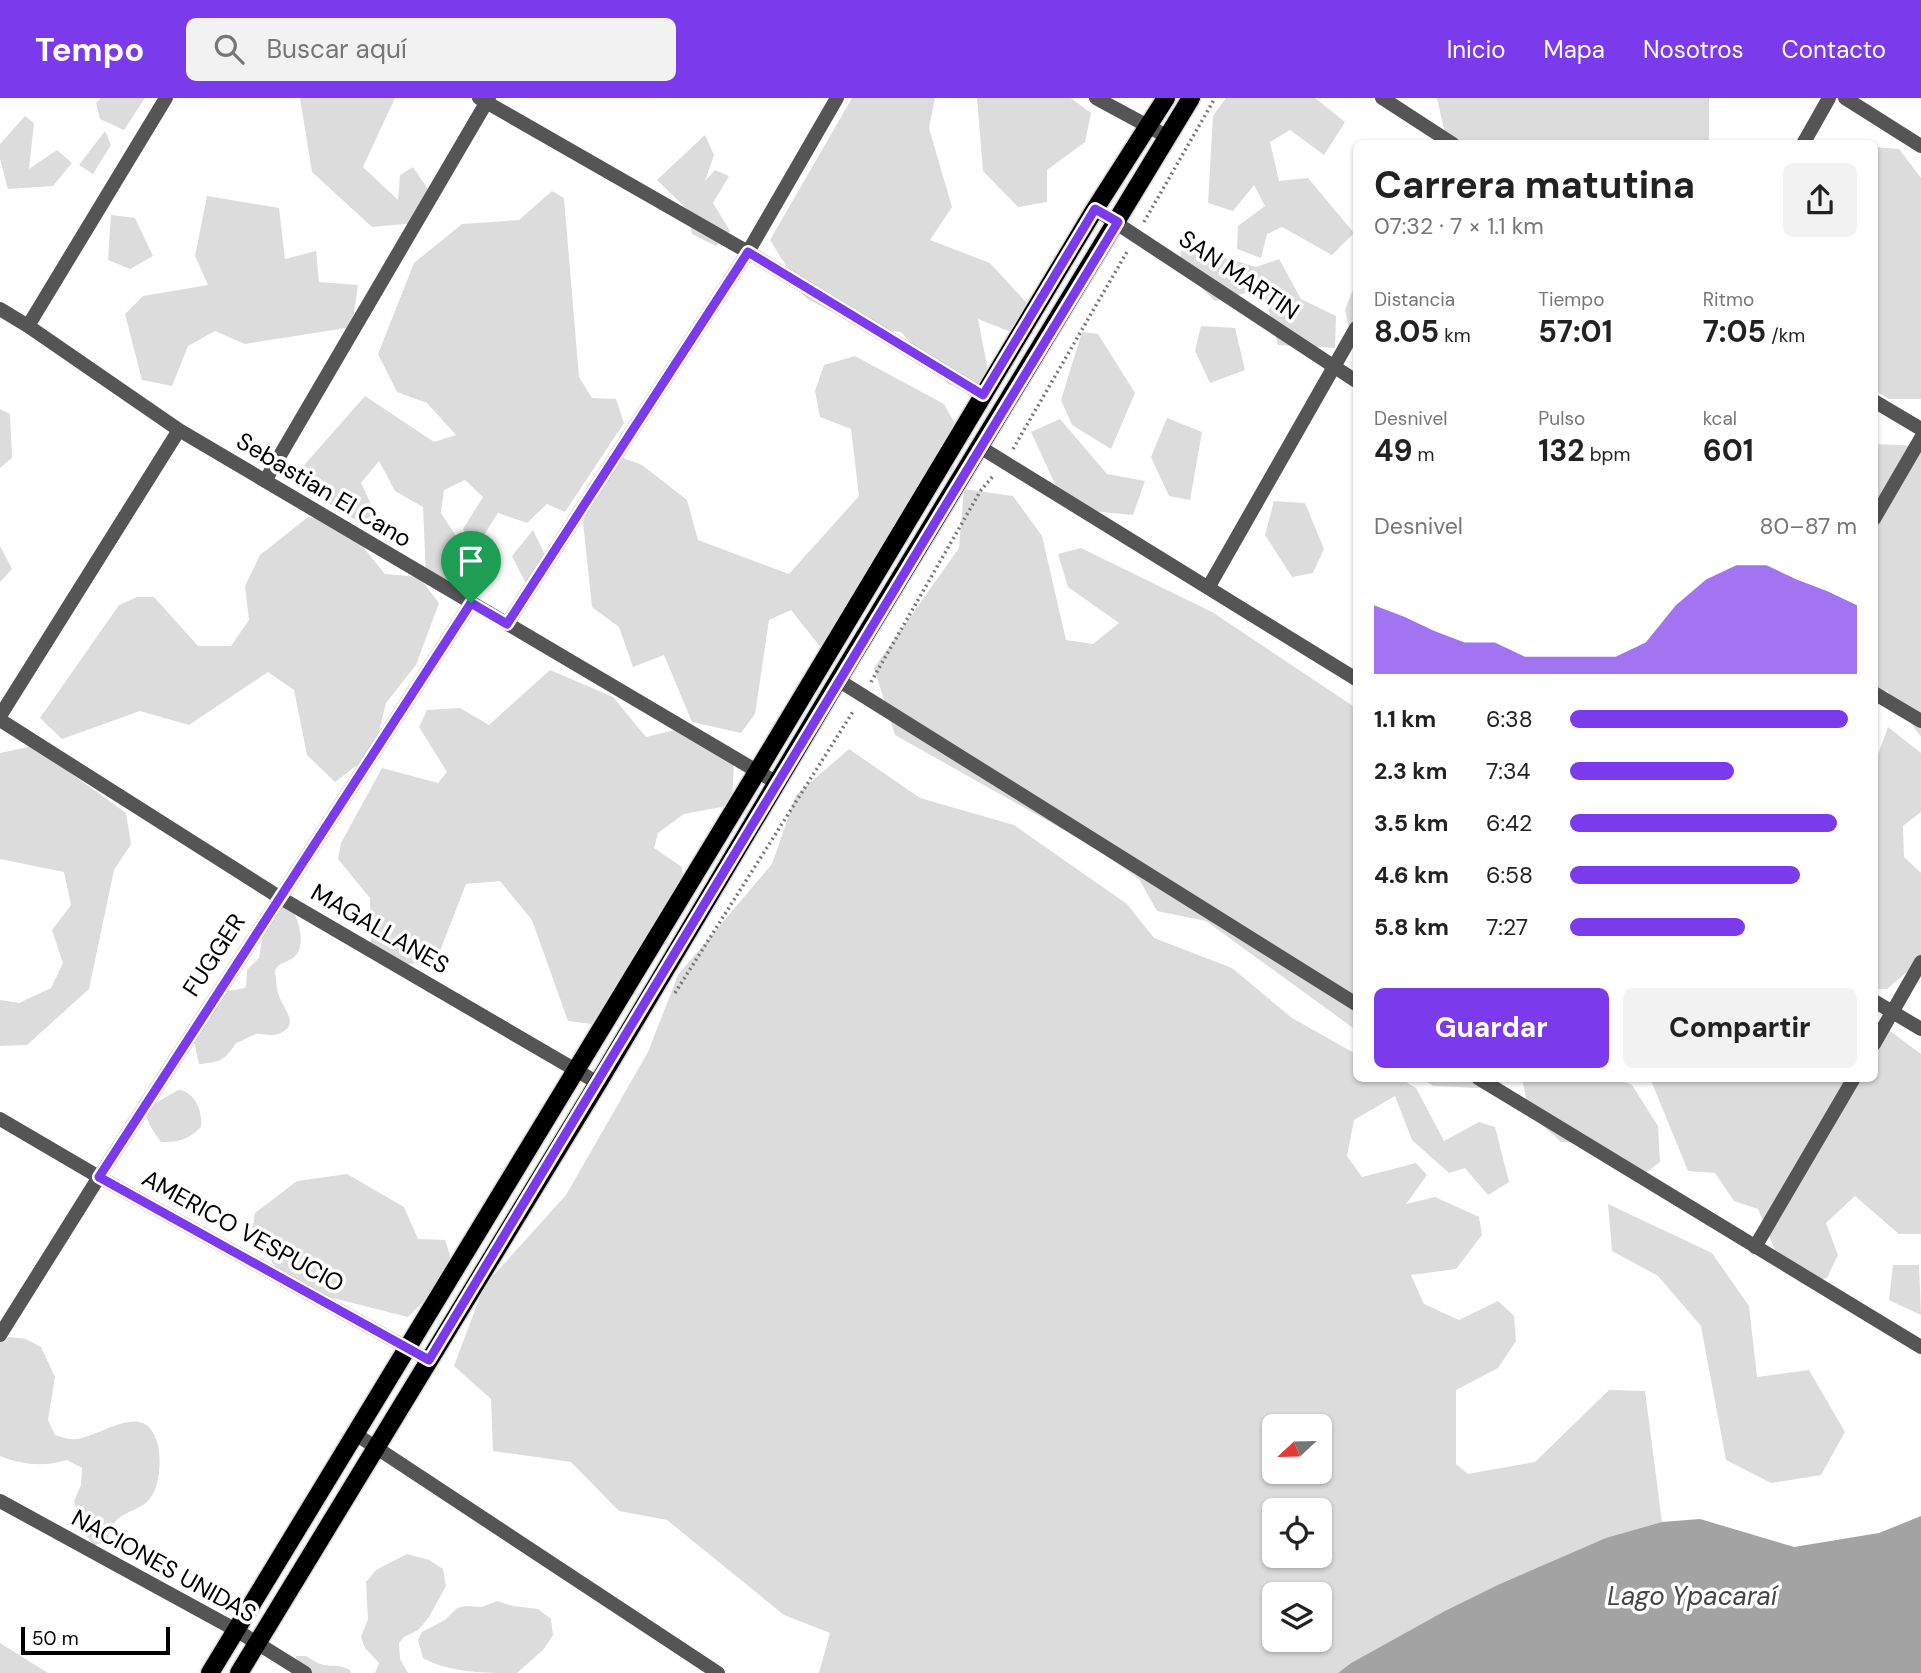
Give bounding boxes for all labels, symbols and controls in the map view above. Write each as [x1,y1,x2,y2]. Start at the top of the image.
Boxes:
search box [186,18,676,81]
text: Tempo [35,28,144,71]
icon: search [210,30,248,68]
text: Buscar aquí [266,32,407,66]
text: Inicio [1447,34,1506,65]
text: Mapa [1544,34,1605,65]
text: Nosotros [1643,34,1744,65]
text: Contacto [1782,34,1886,65]
text: Carrera matutina [1374,160,1695,210]
button: share [1783,163,1857,237]
text: 07:32 · 7 × 1.1 km [1374,211,1544,241]
street label: SAN MARTIN [1173,223,1306,326]
text: Distancia [1374,287,1455,312]
text: Tiempo [1538,287,1604,312]
text: Ritmo [1703,287,1754,312]
text: 8.05 [1374,312,1439,351]
text: 57:01 [1538,312,1613,351]
text: 7:05 [1703,312,1766,351]
text: km [1439,323,1471,348]
text: /km [1766,323,1805,348]
text: Desnivel [1374,406,1447,431]
text: Pulso [1538,406,1585,431]
text: kcal [1703,406,1737,431]
street label: Sebastian El Cano [231,425,418,554]
text: 49 [1374,431,1413,470]
text: 132 [1538,431,1585,470]
text: 601 [1703,431,1754,470]
text: m [1413,442,1435,467]
text: bpm [1585,442,1630,467]
text: Desnivel [1374,511,1463,541]
text: 80–87 m [1760,511,1857,541]
pin [441,531,501,603]
icon: arrive [452,542,490,580]
text: 1.1 km [1374,704,1436,734]
text: 6:38 [1486,704,1533,734]
text: 2.3 km [1374,756,1447,786]
text: 7:34 [1486,756,1530,786]
text: 3.5 km [1374,808,1448,838]
text: 6:42 [1486,808,1532,838]
text: 4.6 km [1374,860,1449,890]
text: 6:58 [1486,860,1533,890]
street label: MAGALLANES [306,876,455,981]
street label: FUGGER [175,907,252,1002]
text: 5.8 km [1374,912,1449,942]
text: 7:27 [1486,912,1528,942]
button: Guardar [1374,988,1609,1068]
button: Compartir [1623,988,1857,1068]
street label: AMERICO VESPUCIO [137,1162,350,1299]
north arrow [1262,1414,1332,1484]
map controls [1262,1414,1332,1652]
button: locate [1262,1498,1332,1568]
street label: NACIONES UNIDAS [66,1502,262,1629]
water label: Lago Ypacaraí [1607,1579,1779,1613]
button: layers [1262,1582,1332,1652]
scale bar [21,1624,170,1656]
text: 50 m [32,1626,79,1651]

